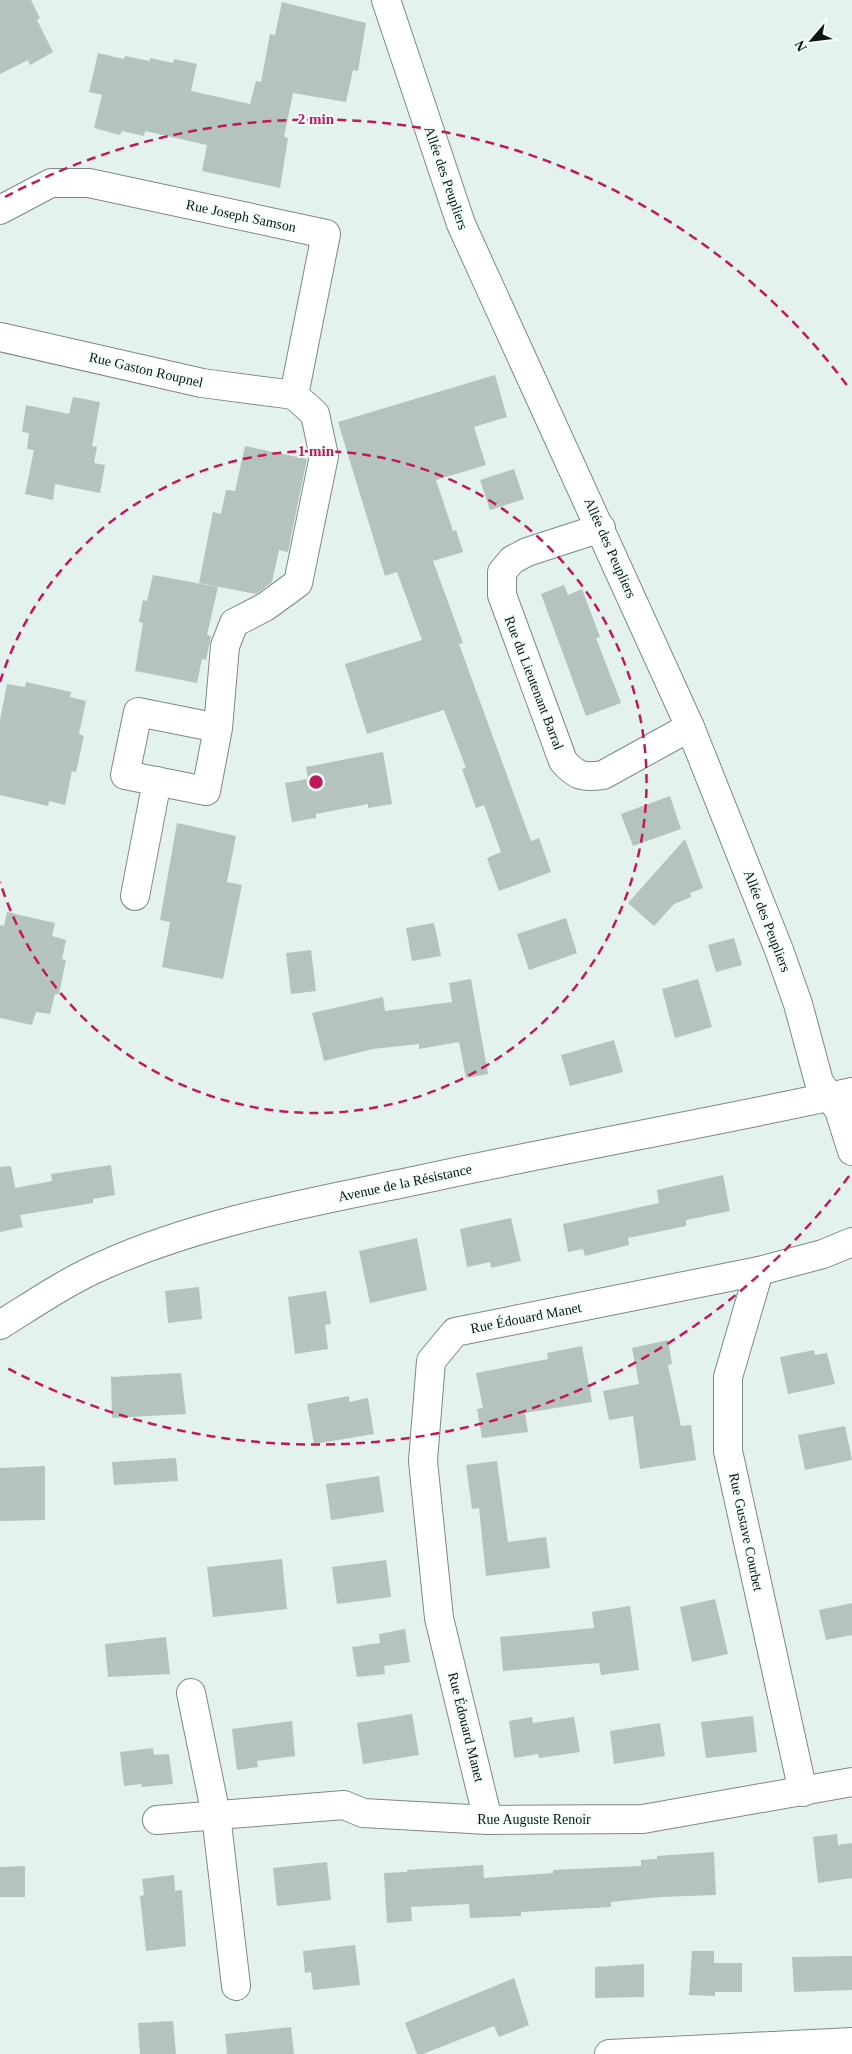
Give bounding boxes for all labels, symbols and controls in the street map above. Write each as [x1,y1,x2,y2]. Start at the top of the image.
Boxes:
north arrow [787,15,837,65]
text: N [792,38,810,54]
text: 2 min [298,111,335,127]
street label: Allée des Peupliers [421,124,471,232]
street label: Rue Joseph Samson [185,197,297,235]
street label: Rue Gaston Roupnel [87,350,205,390]
text: 1 min [298,443,335,459]
street label: Allée des Peupliers [581,496,639,600]
street label: Rue du Lieutenant Barral [502,614,566,752]
centre of rings [307,773,325,791]
street label: Allée des Peupliers [741,868,793,974]
street label: Avenue de la Résistance [337,1162,473,1204]
street label: Rue Édouard Manet [469,1299,583,1336]
street label: Rue Gustave Courbet [726,1471,766,1593]
street label: Rue Édouard Manet [445,1670,488,1784]
street label: Rue Auguste Renoir [477,1812,591,1827]

